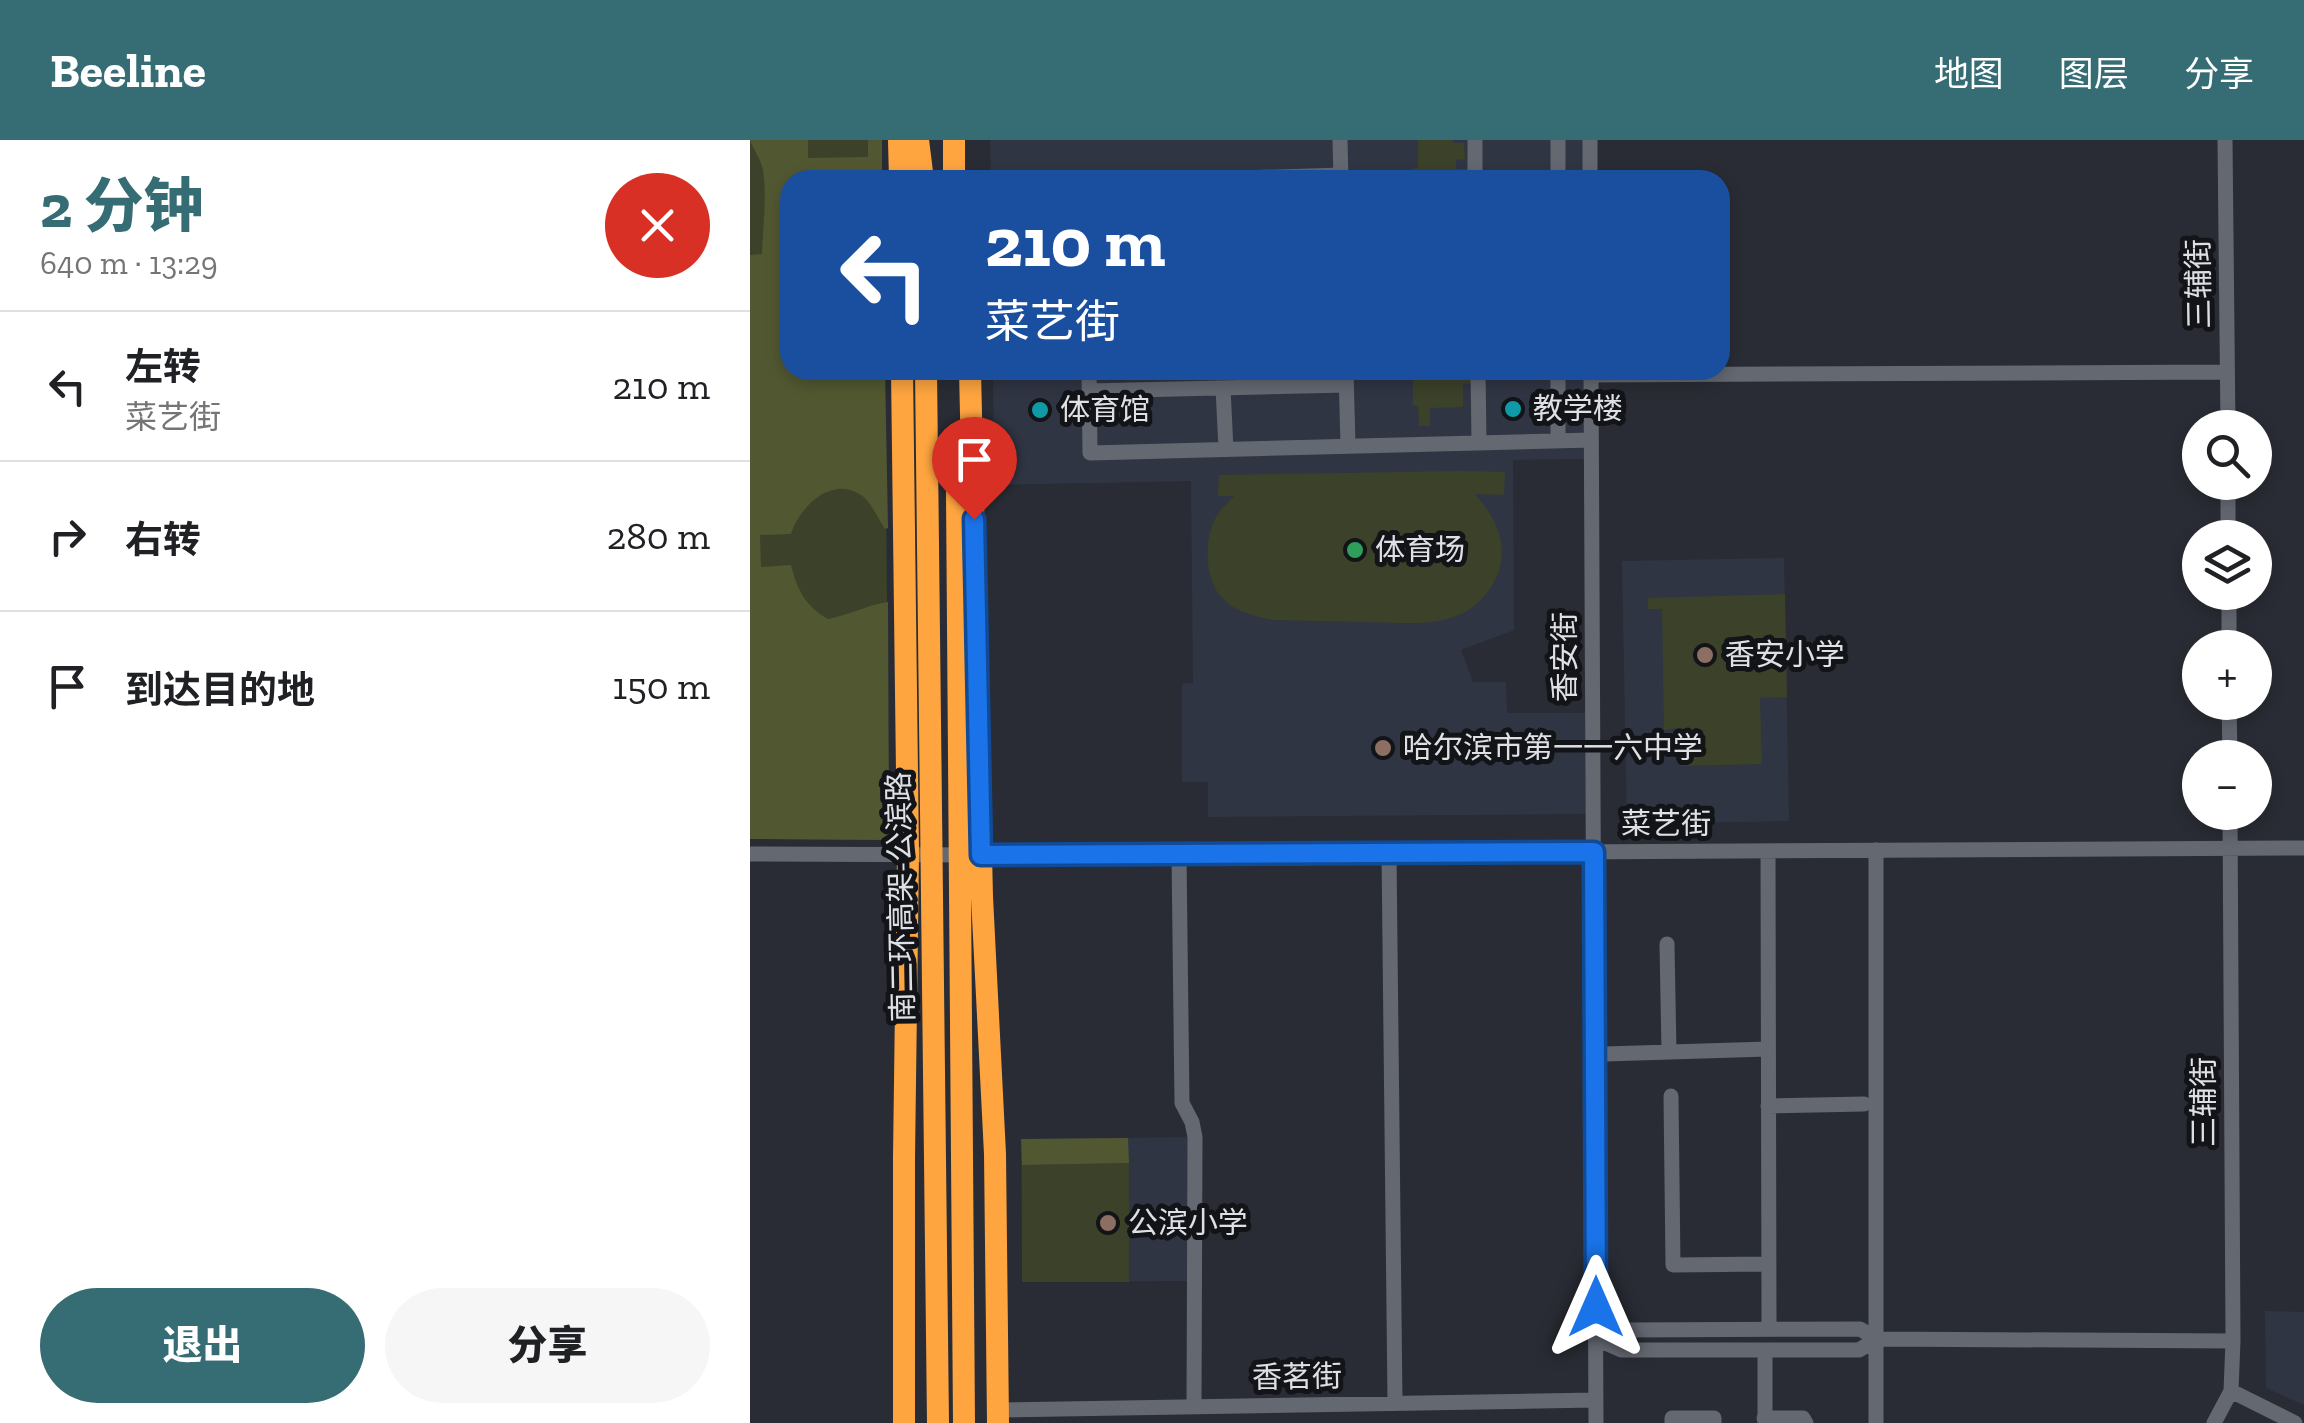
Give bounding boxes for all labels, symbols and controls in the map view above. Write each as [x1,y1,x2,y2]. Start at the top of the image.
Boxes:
text: Beeline [50,42,206,99]
text: 地图 [1934,53,2004,95]
text: 图层 [2059,53,2129,95]
text: 分享 [2184,53,2254,95]
text: 2 分钟 [40,170,203,242]
button: close [605,173,710,278]
text: 210 m [985,200,1166,284]
icon: left [820,210,950,340]
street label: 三辅街 [2180,239,2218,329]
text: 640 m · 13:29 [40,244,218,282]
text: 菜艺街 [985,295,1120,349]
text: 左转 [125,344,201,390]
icon: left [40,359,95,414]
text: 210 m [612,363,710,409]
place label: 教学楼 [1533,391,1623,427]
place label: 体育馆 [1060,392,1150,428]
text: 菜艺街 [125,398,221,436]
marker: 教学楼 [1502,398,1524,420]
marker: 体育馆 [1029,399,1051,421]
map controls [2182,410,2272,830]
button: search [2182,410,2272,500]
pin [932,417,1017,520]
icon: arrive [947,432,1002,487]
icon: right [40,509,95,564]
text: 280 m [607,513,710,559]
text: 右转 [125,517,201,563]
button: layers [2182,520,2272,610]
place label: 体育场 [1375,532,1465,568]
marker: 体育场 [1344,539,1366,561]
street label: 香安街 [1547,612,1583,702]
button: + [2182,630,2272,720]
place label: 香安小学 [1725,637,1845,673]
marker: 香安小学 [1694,644,1716,666]
icon: arrive [40,659,95,714]
text: 150 m [613,663,710,709]
text: 到达目的地 [125,667,315,713]
place label: 哈尔滨市第一一六中学 [1403,730,1703,766]
marker: 哈尔滨市第一一六中学 [1372,737,1394,759]
button: − [2182,740,2272,830]
street label: 南二环高架-公滨路 [881,771,921,1023]
street label: 菜艺街 [1621,806,1711,842]
street label: 三辅街 [2186,1057,2222,1147]
place label: 公滨小学 [1128,1205,1248,1241]
marker: 公滨小学 [1097,1212,1119,1234]
position arrow [1544,1255,1648,1359]
button: 退出 [40,1288,365,1403]
button: 分享 [385,1288,710,1403]
street label: 香茗街 [1252,1358,1342,1396]

